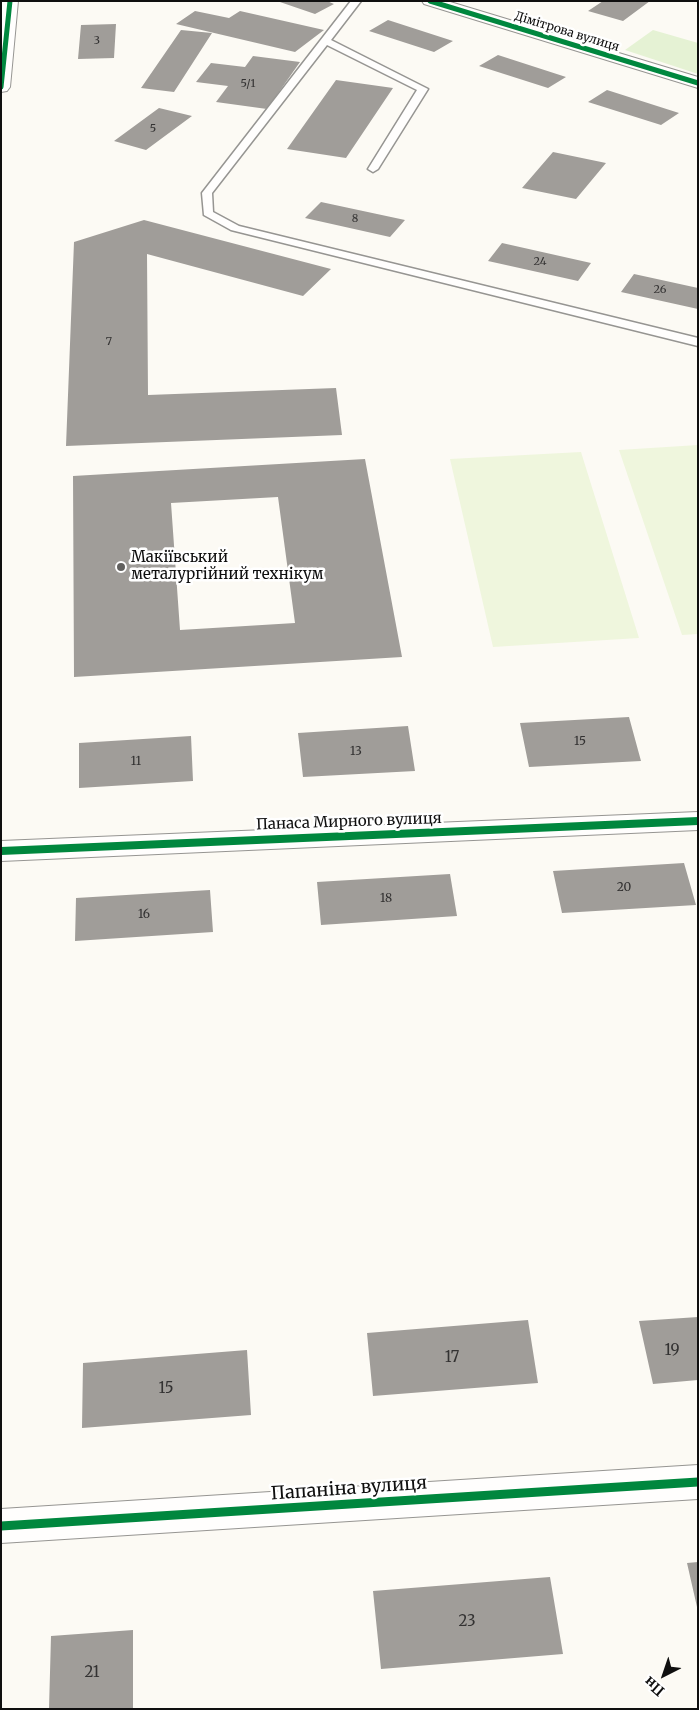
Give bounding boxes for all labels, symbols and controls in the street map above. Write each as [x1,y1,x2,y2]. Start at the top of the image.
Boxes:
street label: Дімітрова вулиця [513,9,621,55]
house number: 3 [94,34,100,48]
house number: 5/1 [241,77,255,91]
house number: 5 [150,122,156,136]
house number: 8 [352,212,358,226]
house number: 24 [534,255,546,269]
house number: 26 [654,283,666,297]
house number: 7 [106,335,112,349]
place label: Макіївський металургійний технікум [131,549,324,584]
marker: Макіївський металургійний технікум [115,561,127,573]
house number: 15 [574,735,586,749]
house number: 13 [350,745,362,759]
house number: 11 [131,755,141,769]
street label: Панаса Мирного вулиця [256,810,442,834]
house number: 20 [617,881,631,895]
house number: 18 [380,892,392,906]
house number: 16 [138,908,150,922]
house number: 19 [664,1342,680,1360]
house number: 17 [445,1349,459,1367]
house number: 15 [158,1380,174,1398]
street label: Папаніна вулиця [270,1473,428,1505]
house number: 23 [459,1613,475,1631]
north arrow [639,1650,689,1700]
house number: 21 [84,1664,100,1682]
text: Пн [640,1673,668,1700]

